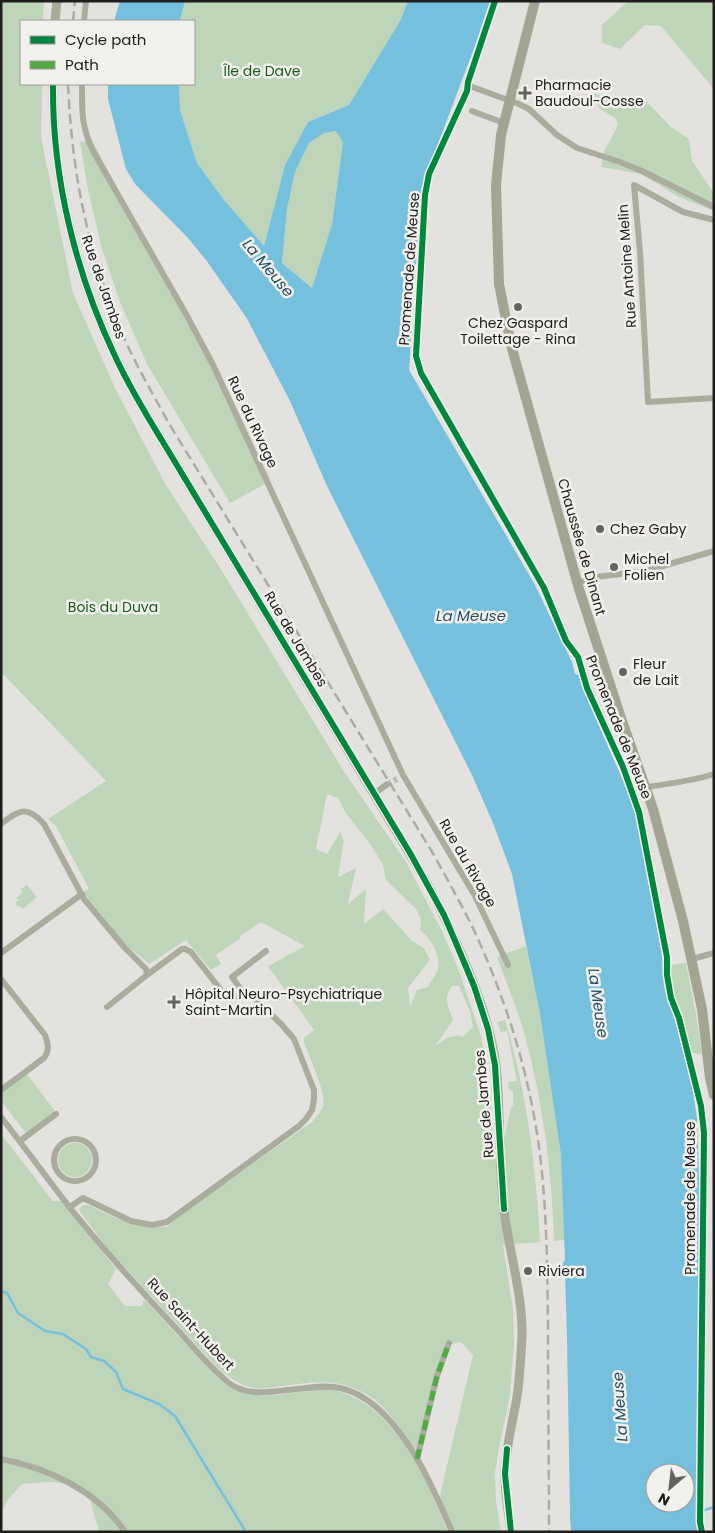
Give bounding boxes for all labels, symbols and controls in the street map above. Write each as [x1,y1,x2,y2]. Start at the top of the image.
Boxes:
legend [20,20,195,85]
text: Cycle path [65,29,146,50]
text: Path [65,54,99,75]
park label: Île de Dave [222,61,301,81]
place label: Pharmacie Baudoul-Cosse [535,75,644,111]
marker: Pharmacie Baudoul-Cosse [519,87,531,99]
street label: Promenade de Meuse [394,192,424,346]
street label: Rue Antoine Melin [613,204,641,328]
street label: Rue de Jambes [77,232,131,342]
water label: La Meuse [238,234,299,301]
marker: Chez Gaspard Toilettage - Rina [512,301,524,313]
place label: Chez Gaspard Toilettage - Rina [460,313,576,349]
street label: Rue du Rivage [223,373,283,472]
street label: Chaussée de Dinant [553,476,611,618]
place label: Chez Gaby [610,519,686,539]
marker: Chez Gaby [594,523,606,535]
place label: Michel Folien [624,549,669,585]
marker: Michel Folien [608,561,620,573]
street label: Rue de Jambes [259,587,333,691]
park label: Bois du Duva [68,597,158,617]
water label: La Meuse [436,605,506,626]
street label: Promenade de Meuse [581,652,657,802]
place label: Fleur de Lait [633,654,679,690]
marker: Fleur de Lait [617,666,629,678]
street label: Rue du Rivage [434,815,502,911]
water label: La Meuse [583,967,614,1039]
place label: Hôpital Neuro-Psychiatrique Saint-Martin [185,984,383,1020]
marker: Hôpital Neuro-Psychiatrique Saint-Martin [167,995,181,1009]
street label: Rue de Jambes [469,1049,499,1159]
street label: Promenade de Meuse [680,1121,700,1275]
place label: Riviera [538,1261,585,1281]
marker: Riviera [522,1265,534,1277]
street label: Rue Saint-Hubert [143,1273,239,1375]
water label: La Meuse [607,1371,632,1443]
north arrow [645,1463,695,1513]
text: N [655,1488,673,1511]

